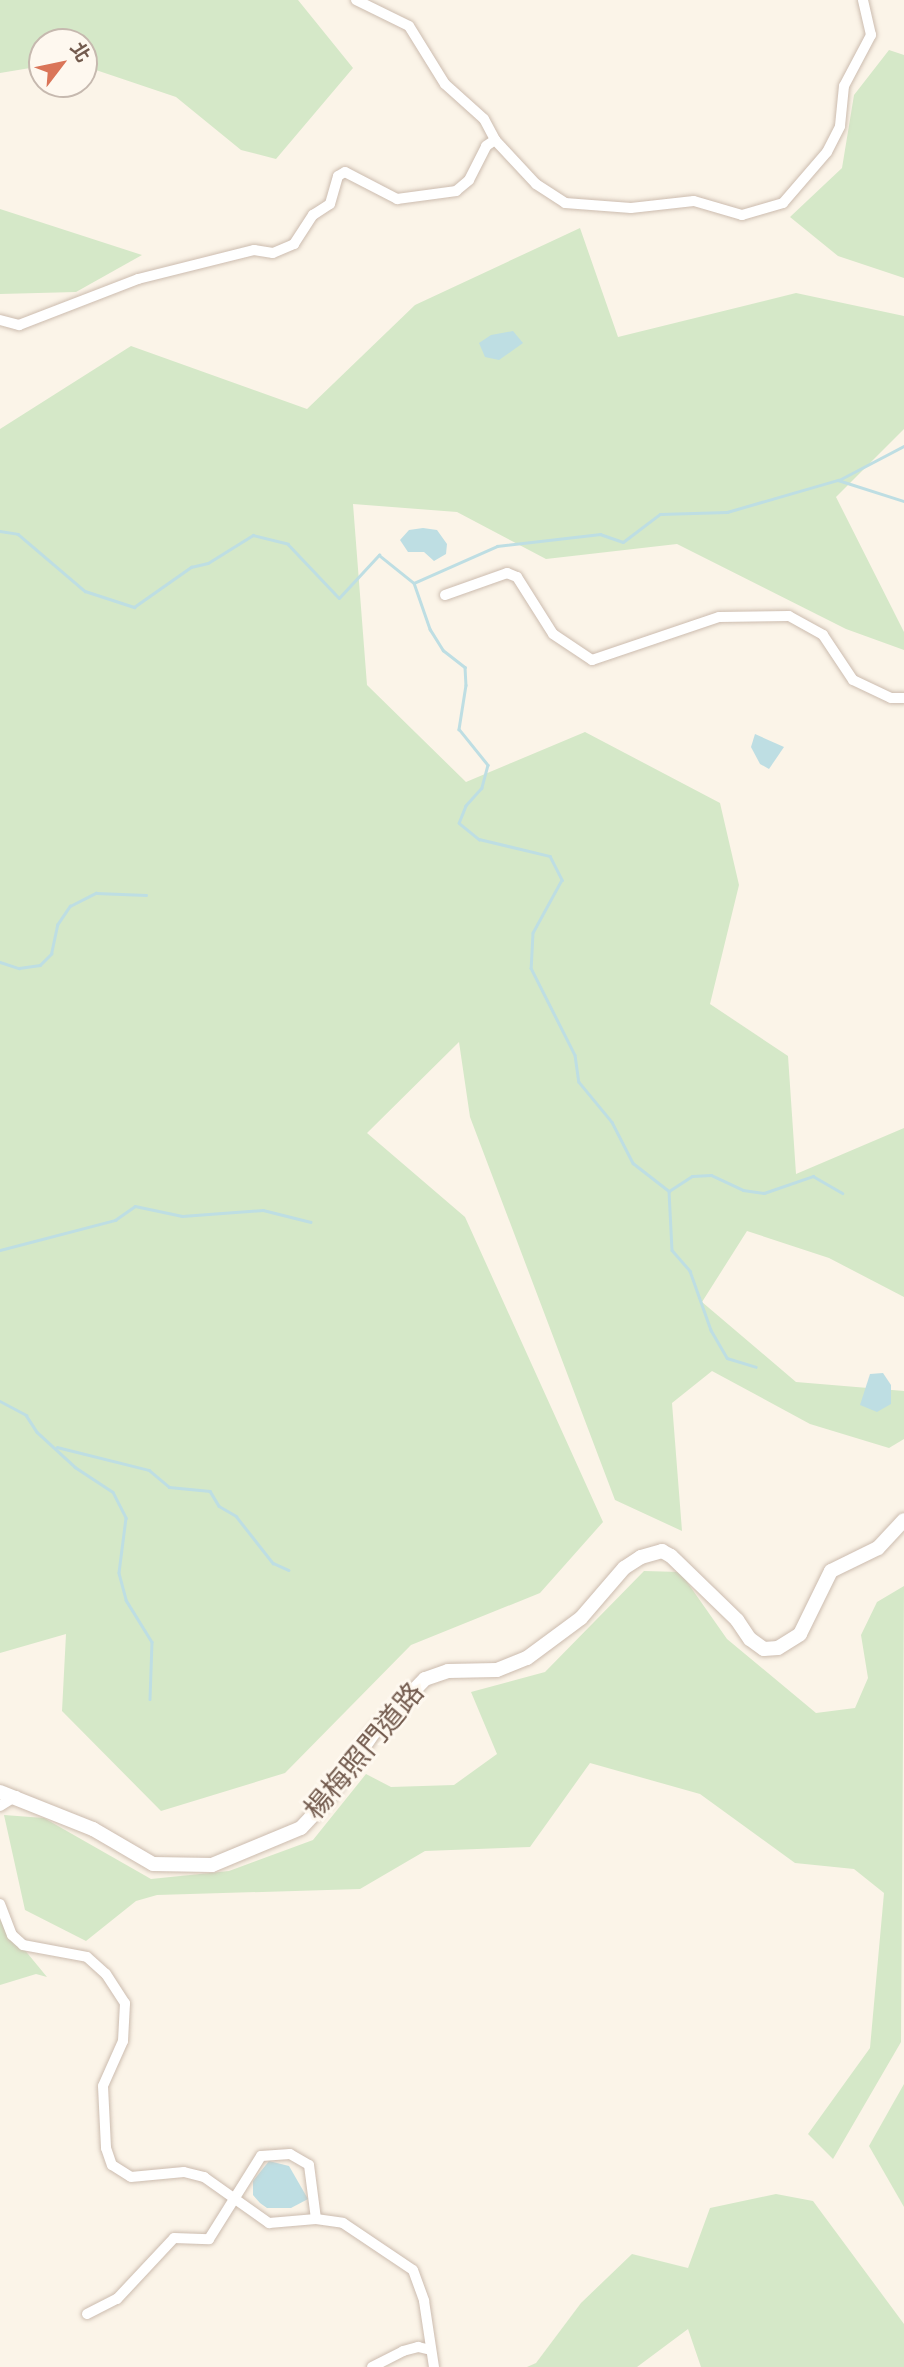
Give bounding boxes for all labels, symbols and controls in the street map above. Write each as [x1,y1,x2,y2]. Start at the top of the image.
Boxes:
north arrow [28,28,98,98]
text: 北 [66,40,93,66]
street label: 楊梅照門道路 [298,1677,432,1827]

